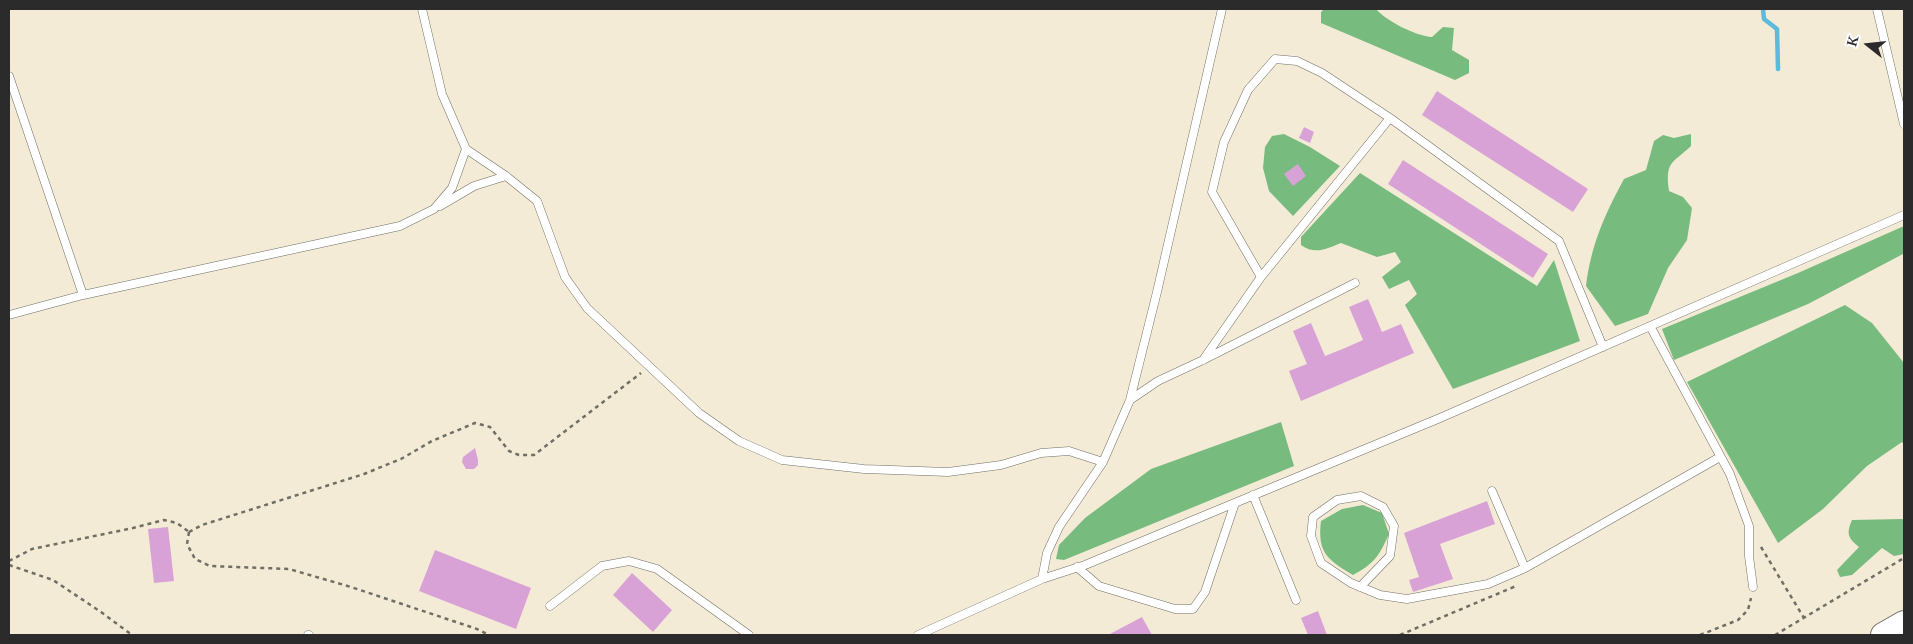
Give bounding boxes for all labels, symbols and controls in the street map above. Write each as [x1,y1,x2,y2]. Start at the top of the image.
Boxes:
north arrow [1843,20,1893,70]
text: K [1842,33,1864,49]

